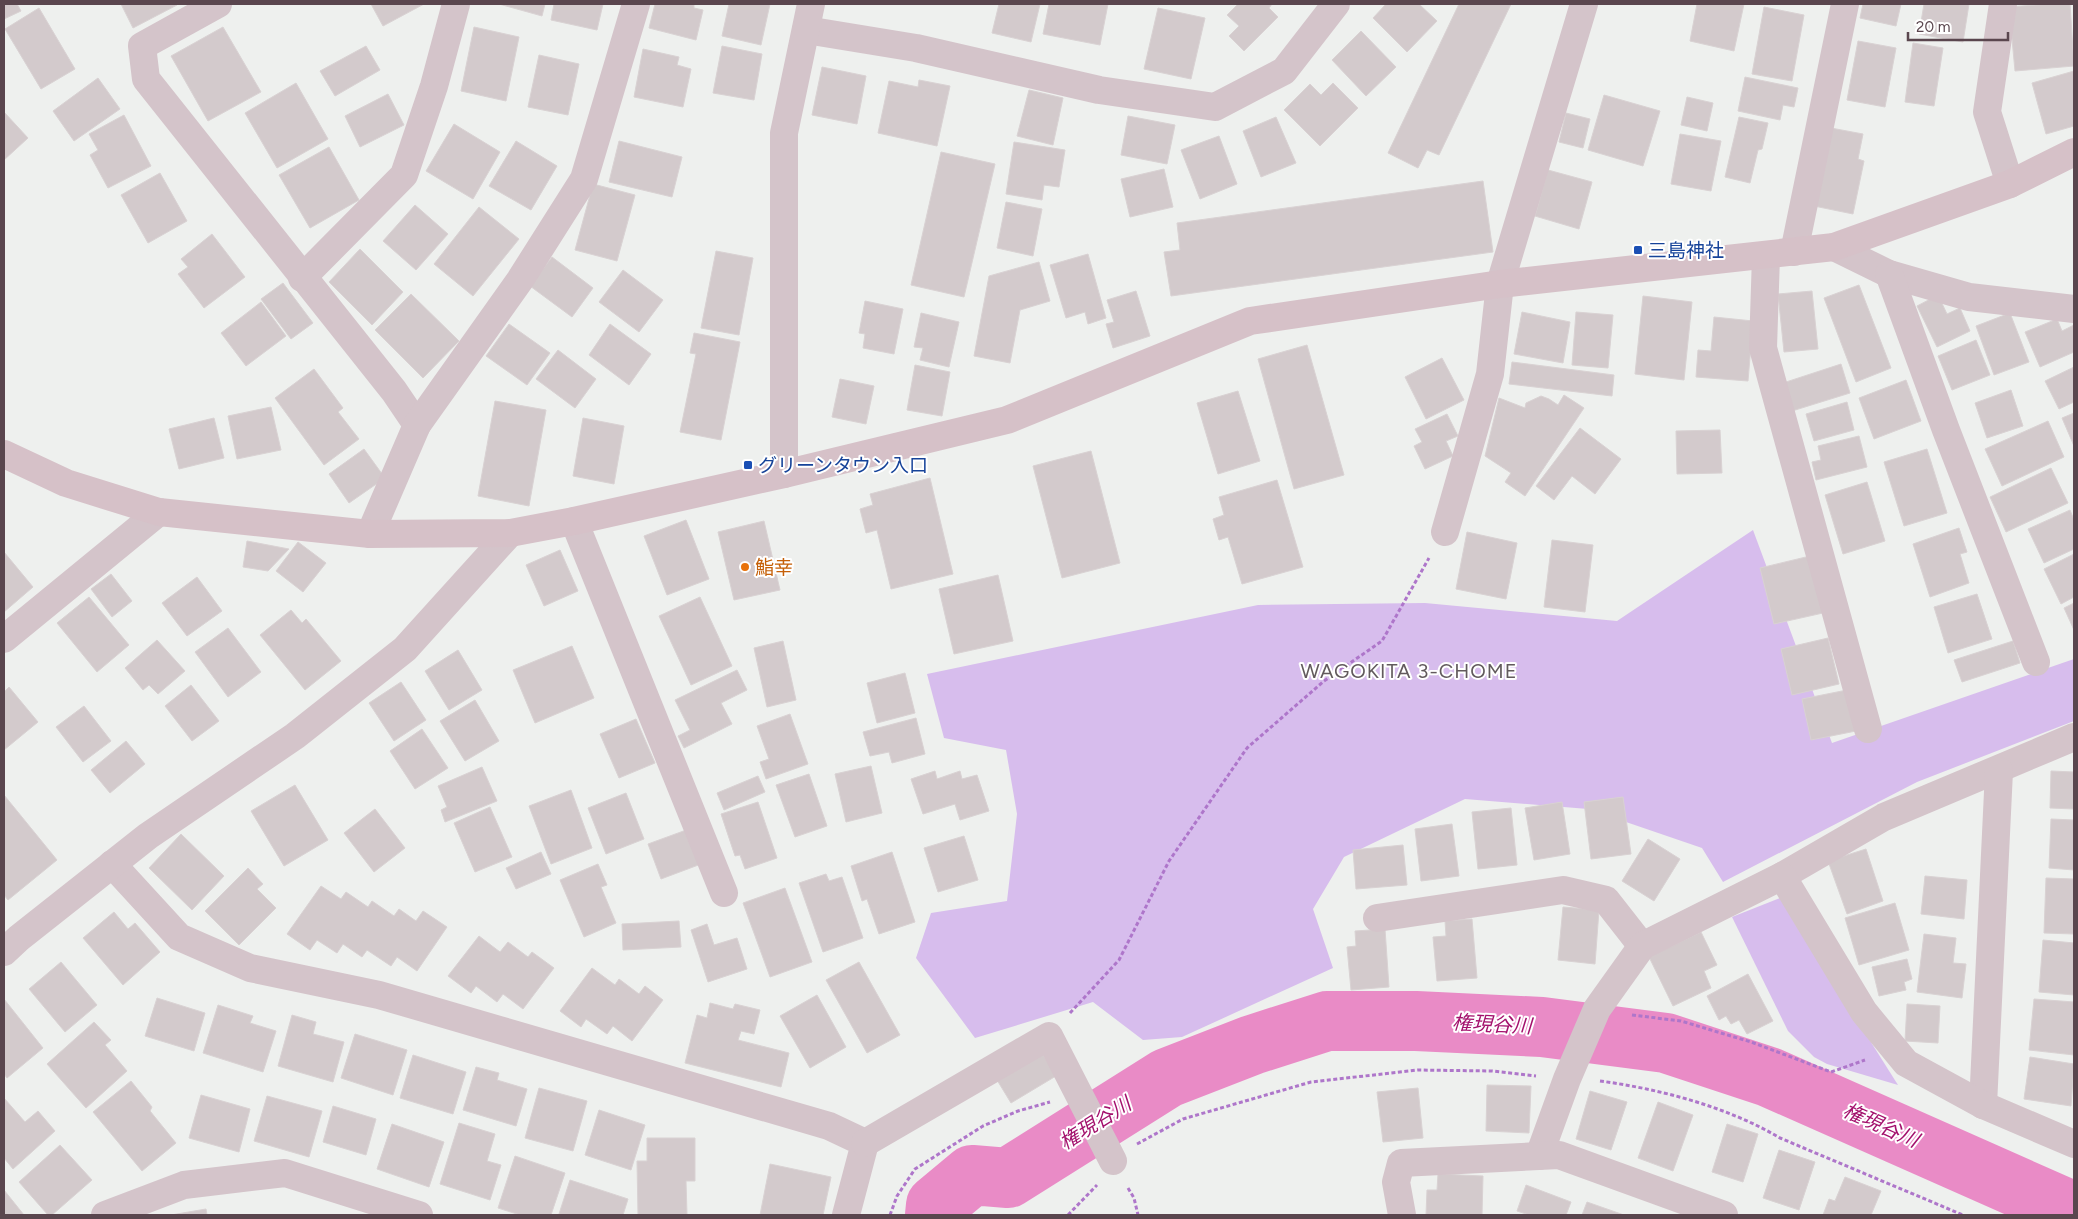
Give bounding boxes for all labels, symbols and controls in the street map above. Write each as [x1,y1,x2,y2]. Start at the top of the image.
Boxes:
scale bar [1908,10,2008,42]
text: 20 m [1916,18,1950,36]
place label: 三島神社 [1648,239,1724,262]
marker: 三島神社 [1632,244,1644,256]
place label: グリーンタウン入口 [758,454,928,477]
marker: グリーンタウン入口 [742,459,754,471]
place label: 鮨幸 [755,556,793,579]
marker: 鮨幸 [739,561,751,573]
district label: WAGOKITA 3-CHOME [1300,659,1518,683]
water label: 権現谷川 [1451,1010,1535,1038]
water label: 権現谷川 [1055,1091,1137,1154]
water label: 権現谷川 [1840,1098,1924,1153]

